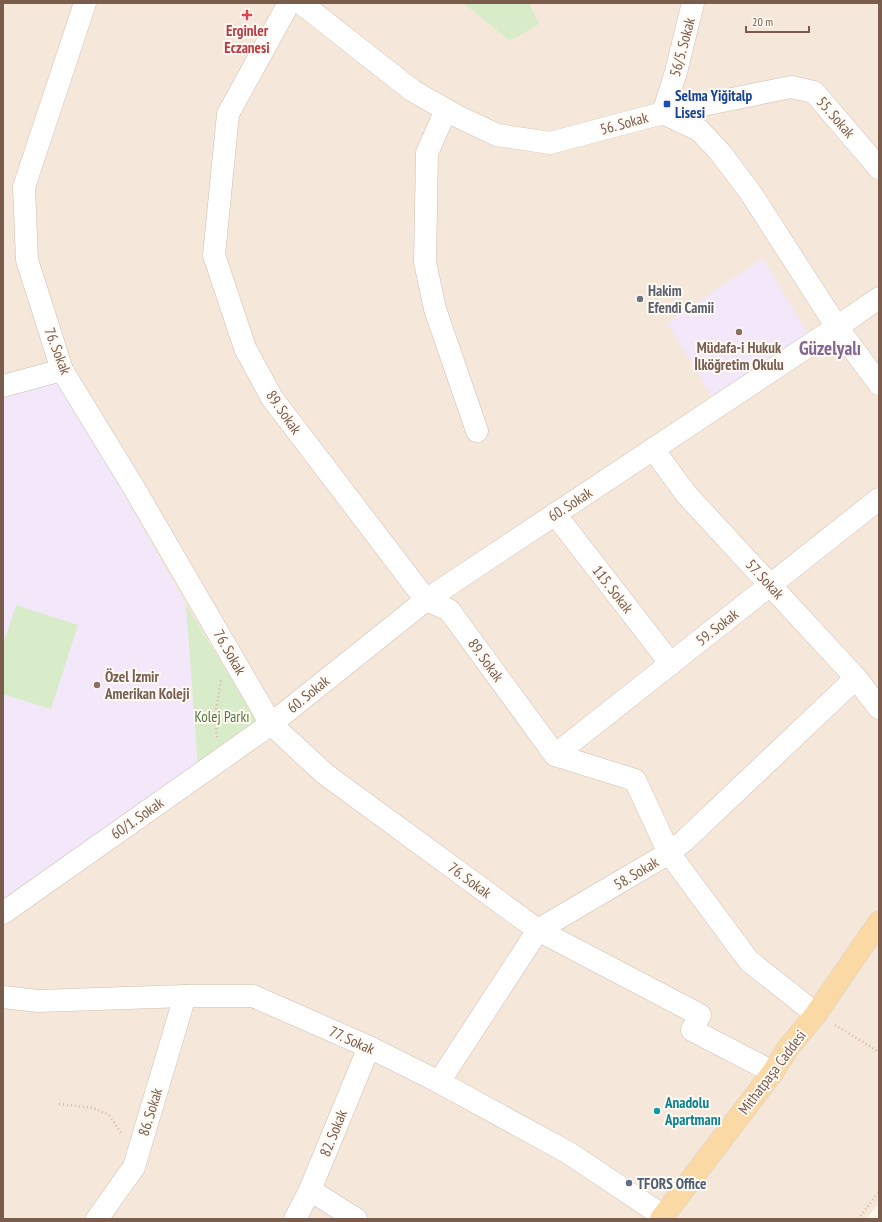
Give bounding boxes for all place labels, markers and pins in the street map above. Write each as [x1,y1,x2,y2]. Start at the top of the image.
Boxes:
marker: Erginler Eczanesi [242,10,252,20]
place label: Erginler Eczanesi [224,21,270,57]
place label: Selma Yiğitalp Lisesi [675,86,753,122]
marker: Selma Yiğitalp Lisesi [662,99,672,109]
place label: Hakim Efendi Camii [648,281,714,317]
marker: Hakim Efendi Camii [635,294,645,304]
marker: Müdafa-i Hukuk İlköğretim Okulu [734,327,744,337]
place label: Müdafa-i Hukuk İlköğretim Okulu [694,338,784,374]
place label: Özel İzmir Amerikan Koleji [104,667,190,703]
marker: Özel İzmir Amerikan Koleji [92,680,102,690]
place label: Anadolu Apartmanı [664,1093,721,1129]
marker: Anadolu Apartmanı [652,1106,662,1116]
place label: TFORS Office [637,1174,706,1193]
marker: TFORS Office [624,1178,634,1188]

